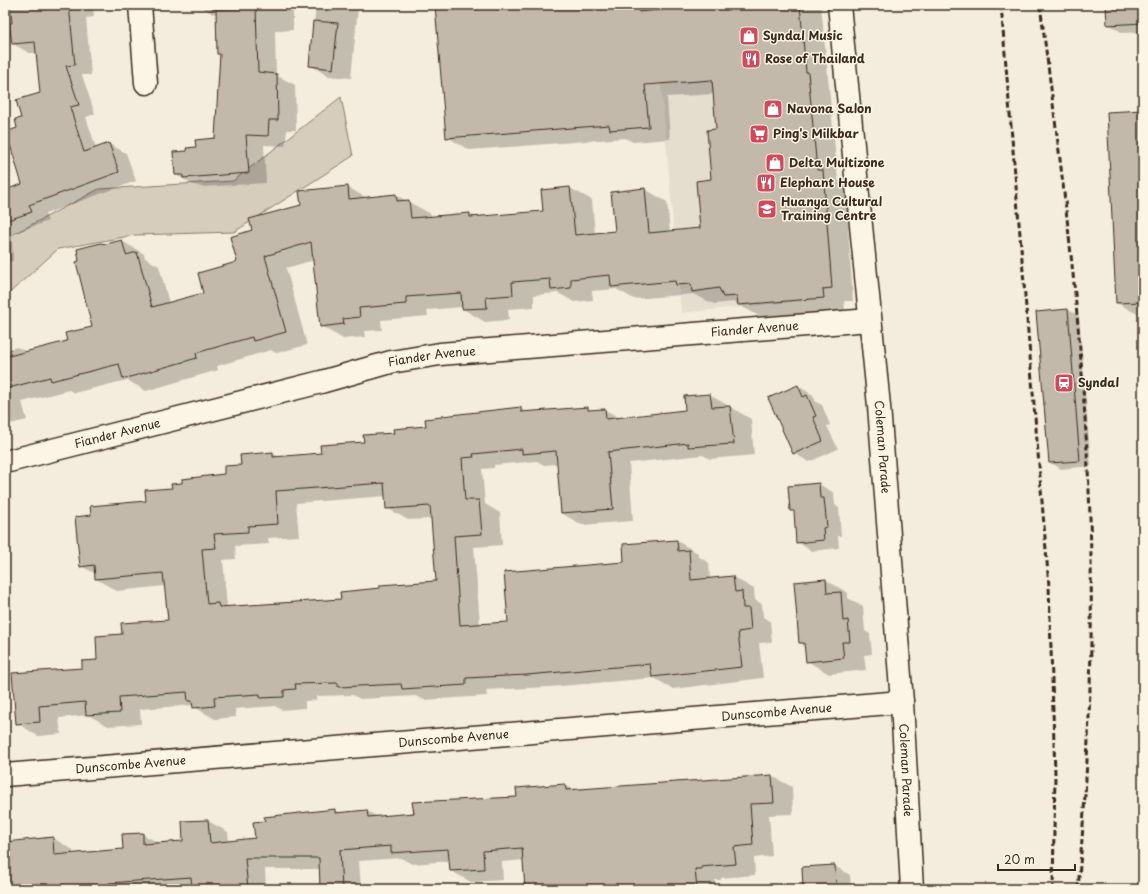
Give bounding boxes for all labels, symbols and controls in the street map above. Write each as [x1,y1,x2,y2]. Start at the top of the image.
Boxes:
shop icon: Syndal Music [738,25,760,47]
place label: Syndal Music [763,26,843,44]
restaurant icon: Rose of Thailand [740,48,762,70]
place label: Rose of Thailand [765,49,865,67]
shop icon: Navona Salon [762,98,784,120]
place label: Navona Salon [787,99,872,117]
supermarket icon: Ping's Milkbar [748,123,770,145]
place label: Ping's Milkbar [773,124,860,142]
shop icon: Delta Multizone [764,152,786,174]
place label: Delta Multizone [789,153,885,171]
restaurant icon: Elephant House [755,172,777,194]
place label: Elephant House [780,173,875,191]
place label: Huanya Cultural Training Centre [781,192,882,224]
school or university icon: Huanya Cultural Training Centre [756,198,778,220]
street label: Fiander Avenue [710,316,800,341]
street label: Fiander Avenue [387,341,477,370]
station icon: Syndal [1053,372,1075,394]
place label: Syndal [1078,373,1119,391]
street label: Coleman Parade [870,399,896,494]
street label: Fiander Avenue [72,413,163,452]
street label: Dunscombe Avenue [721,698,832,725]
street label: Coleman Parade [895,723,918,817]
street label: Dunscombe Avenue [398,724,509,751]
street label: Dunscombe Avenue [75,750,186,777]
scale bar [998,846,1075,872]
text: 20 m [1004,850,1035,868]

